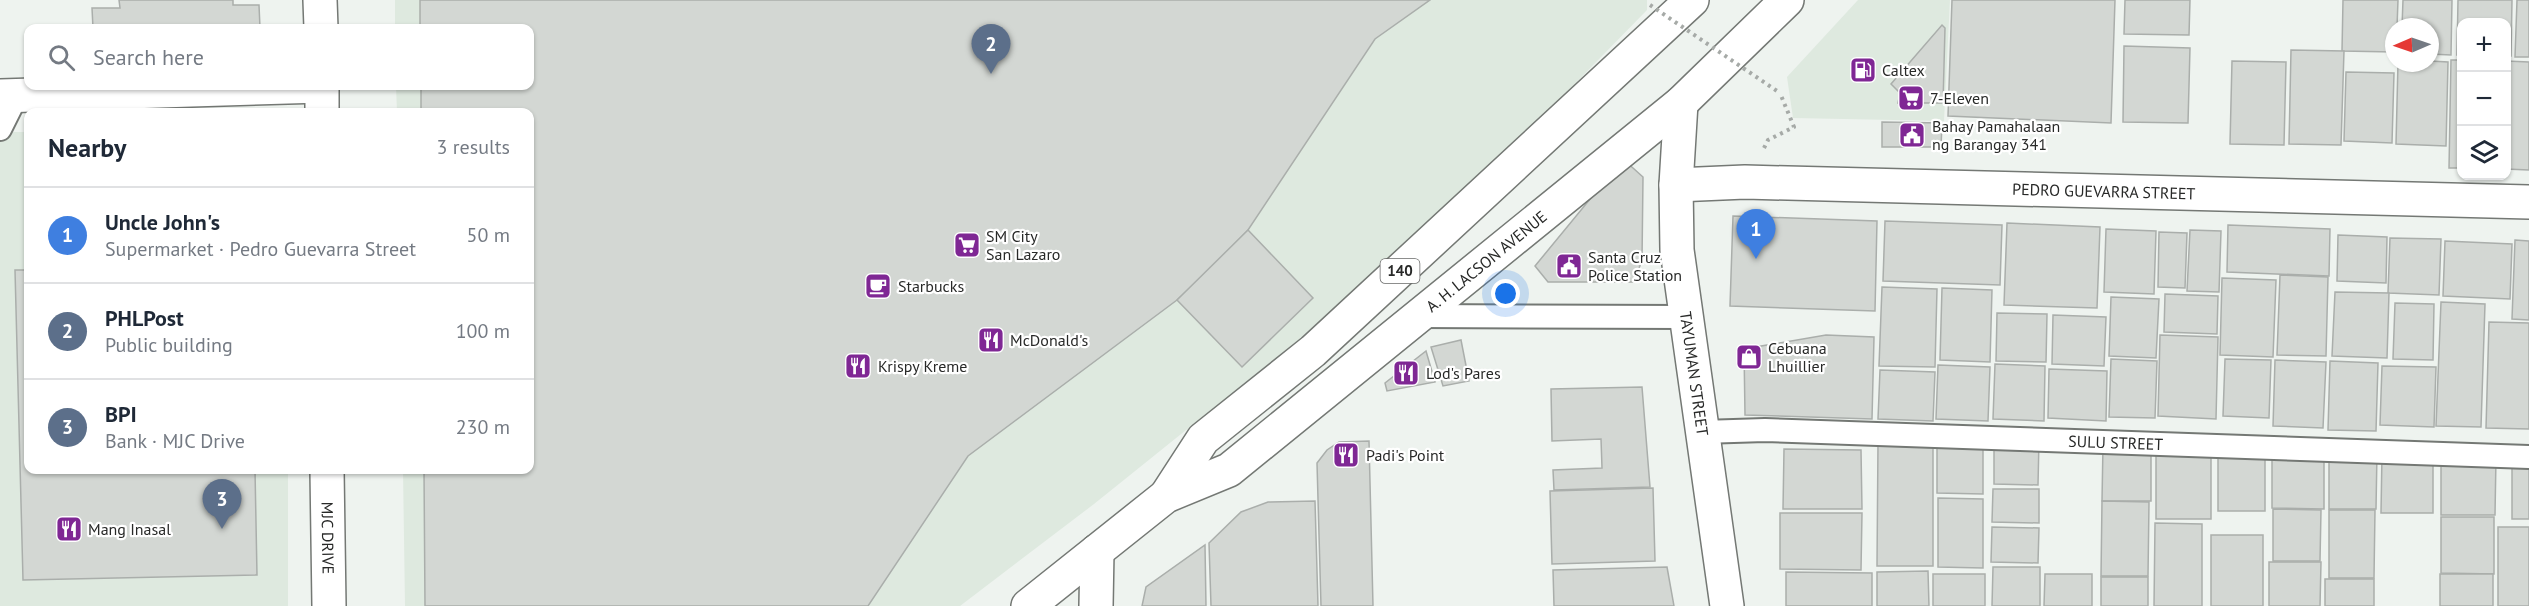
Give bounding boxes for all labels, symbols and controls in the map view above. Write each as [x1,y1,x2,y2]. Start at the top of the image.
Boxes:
north arrow [2385,18,2439,72]
map controls [2457,18,2511,180]
button: + [2457,18,2511,72]
search box [24,24,534,90]
pin: 2 [972,25,1010,74]
icon: search [45,41,78,74]
text: Search here [93,43,204,71]
fuel station icon: Caltex [1848,55,1878,85]
place label: Caltex [1882,60,1925,80]
button: − [2457,72,2511,126]
supermarket icon: 7-Eleven [1896,83,1926,113]
place label: 7-Eleven [1930,88,1989,108]
place label: Bahay Pamahalaan ng Barangay 341 [1932,116,2060,154]
public building icon: Bahay Pamahalaan ng Barangay 341 [1897,120,1927,150]
button: layers [2457,126,2511,180]
text: Nearby [48,131,126,164]
text: 3 results [437,134,510,160]
street label: PEDRO GUEVARRA STREET [2012,179,2196,203]
street label: A. H. LACSON AVENUE [1422,206,1551,316]
text: Uncle John's [105,208,220,236]
pin: 1 [1736,210,1776,259]
text: 1 [62,222,73,248]
text: 50 m [467,222,510,248]
place label: SM City San Lazaro [986,226,1060,264]
supermarket icon: SM City San Lazaro [952,230,982,260]
text: Supermarket · Pedro Guevarra Street [105,236,416,262]
place label: Santa Cruz Police Station [1588,247,1682,285]
public building icon: Santa Cruz Police Station [1554,251,1584,281]
road number: 140 [1380,259,1420,283]
cafe icon: Starbucks [863,271,893,301]
place label: Starbucks [898,276,964,296]
your location [1491,279,1520,308]
text: PHLPost [105,304,184,332]
street label: TAYUMAN STREET [1676,310,1713,437]
text: 2 [62,318,73,344]
text: 100 m [456,318,510,344]
restaurant icon: McDonald's [976,325,1006,355]
place label: McDonald's [1010,330,1088,350]
text: Public building [105,332,233,358]
place label: Cebuana Lhuillier [1768,338,1827,376]
shop icon: Cebuana Lhuillier [1734,342,1764,372]
restaurant icon: Krispy Kreme [843,351,873,381]
place label: Krispy Kreme [878,356,967,376]
restaurant icon: Lod's Pares [1391,358,1421,388]
place label: Lod's Pares [1426,363,1501,383]
text: BPI [105,400,137,428]
text: 3 [62,414,73,440]
text: 230 m [456,414,510,440]
text: Bank · MJC Drive [105,428,245,454]
street label: SULU STREET [2068,431,2164,454]
restaurant icon: Padi's Point [1331,440,1361,470]
place label: Padi's Point [1366,445,1445,465]
pin: 3 [202,480,242,529]
street label: MJC DRIVE [317,502,339,574]
restaurant icon: Mang Inasal [54,514,84,544]
place label: Mang Inasal [88,519,171,539]

